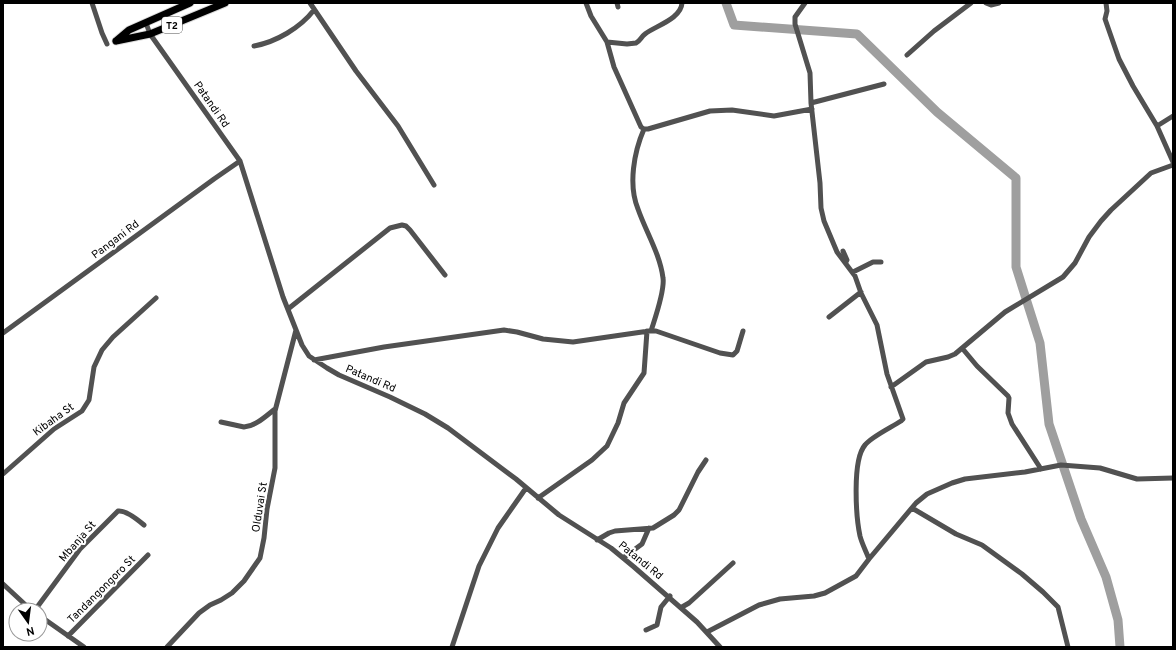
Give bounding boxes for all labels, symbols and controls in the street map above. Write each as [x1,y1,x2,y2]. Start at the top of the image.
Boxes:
road number: T2 [162,17,182,33]
street label: Patandi Rd [190,79,232,130]
street label: Pangani Rd [89,217,142,262]
street label: Patandi Rd [343,362,398,396]
street label: Kibaha St [30,400,77,439]
street label: Olduvai St [249,481,271,533]
street label: Mbanja St [56,518,99,565]
street label: Patandi Rd [615,539,666,583]
street label: Tandangongoro St [65,553,139,627]
north arrow [8,602,48,642]
text: N [25,623,36,638]

